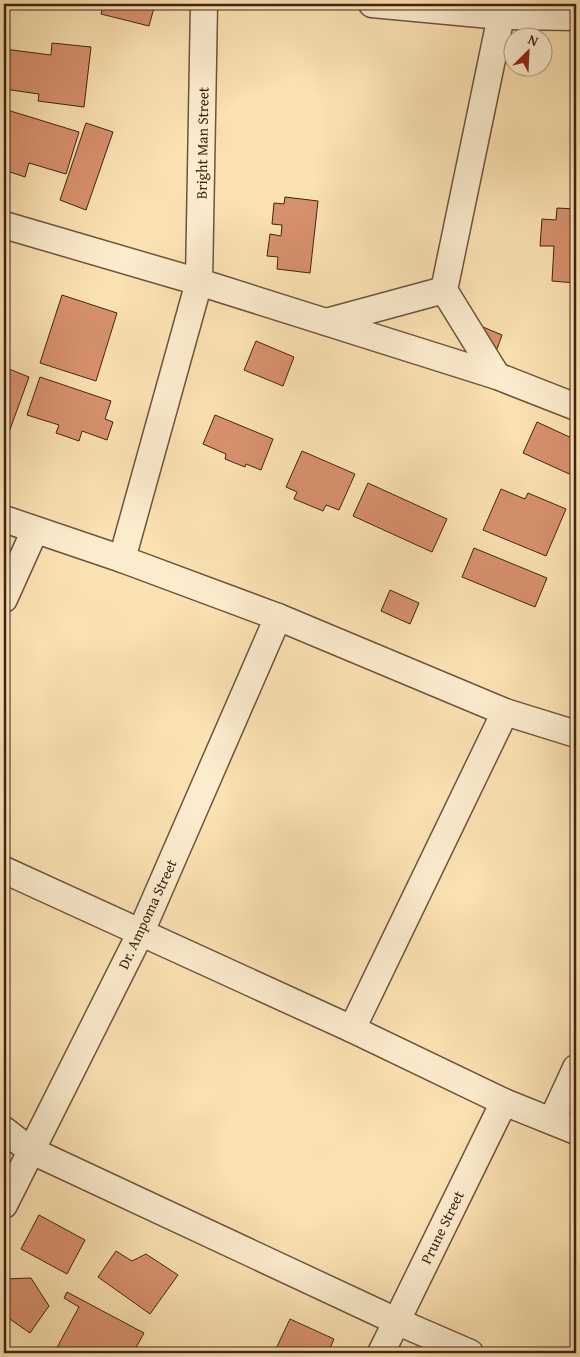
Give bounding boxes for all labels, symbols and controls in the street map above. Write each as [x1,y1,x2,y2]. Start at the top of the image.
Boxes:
north arrow [502,28,552,78]
text: N [525,29,542,51]
street label: Bright Man Street [191,86,213,199]
street label: Dr. Ampoma Street [112,855,182,972]
street label: Prune Street [415,1186,469,1267]

